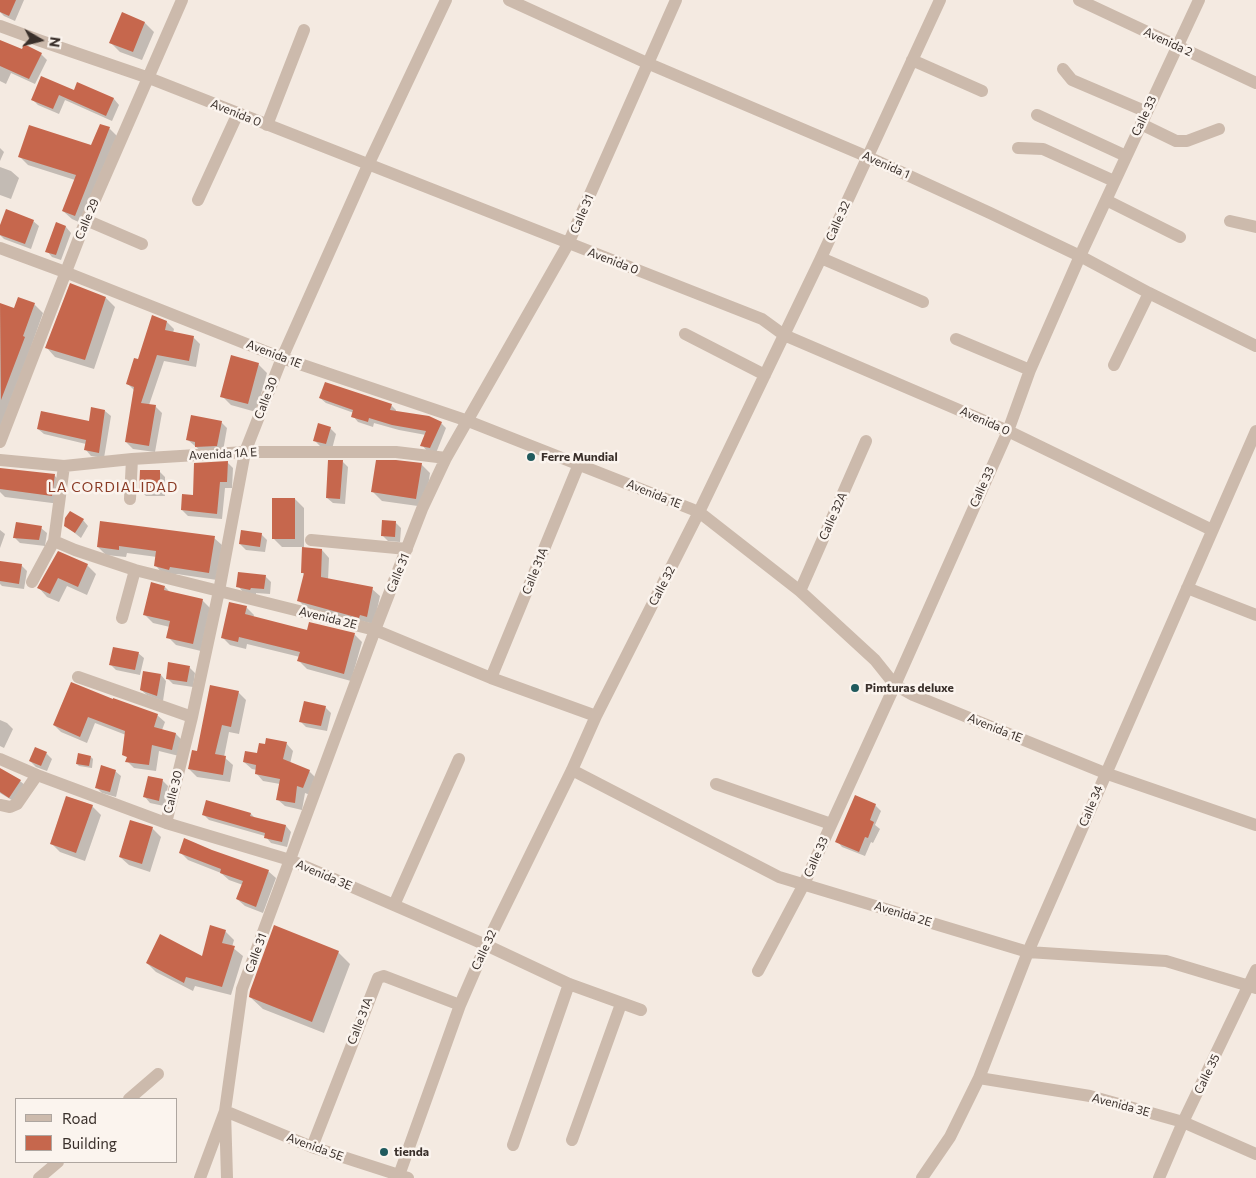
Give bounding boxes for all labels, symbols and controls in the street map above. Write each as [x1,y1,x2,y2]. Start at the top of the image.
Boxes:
north arrow [15,15,65,65]
street label: Avenida 2 [1141,24,1195,60]
text: N [46,36,64,49]
street label: Calle 33 [1128,94,1160,138]
street label: Avenida 0 [209,96,263,130]
street label: Avenida 1 [860,148,912,182]
street label: Calle 31 [567,192,597,236]
street label: Calle 29 [72,196,102,242]
street label: Calle 32 [823,199,853,243]
street label: Avenida 0 [585,245,641,277]
street label: Avenida 1E [244,337,304,371]
street label: Calle 30 [251,375,281,421]
street label: Avenida 0 [958,404,1012,438]
street label: Avenida 1A E [188,445,258,463]
place label: Ferre Mundial [541,450,618,464]
marker: Ferre Mundial [525,451,537,463]
street label: Calle 33 [967,464,997,510]
street label: Avenida 1E [625,476,683,512]
district label: LA CORDIALIDAD [46,479,180,495]
street label: Calle 32A [816,490,850,542]
street label: Calle 31A [519,545,551,597]
street label: Calle 31 [384,551,412,595]
street label: Calle 32 [646,564,678,608]
street label: Avenida 2E [297,604,359,632]
place label: Pimturas deluxe [865,681,954,695]
marker: Pimturas deluxe [849,682,861,694]
street label: Avenida 1E [966,710,1024,746]
street label: Calle 30 [161,769,185,815]
street label: Calle 34 [1076,783,1106,829]
street label: Calle 33 [801,834,831,880]
street label: Avenida 3E [294,857,354,893]
street label: Avenida 2E [873,898,933,930]
street label: Calle 32 [468,928,500,972]
street label: Calle 31 [242,931,270,975]
street label: Calle 31A [344,995,376,1047]
street label: Calle 35 [1191,1052,1223,1096]
street label: Avenida 3E [1090,1090,1152,1120]
legend [15,1098,178,1163]
text: Road [62,1109,97,1127]
street label: Avenida 5E [285,1130,345,1164]
text: Building [62,1134,117,1152]
place label: tienda [394,1145,429,1159]
marker: tienda [378,1146,390,1158]

